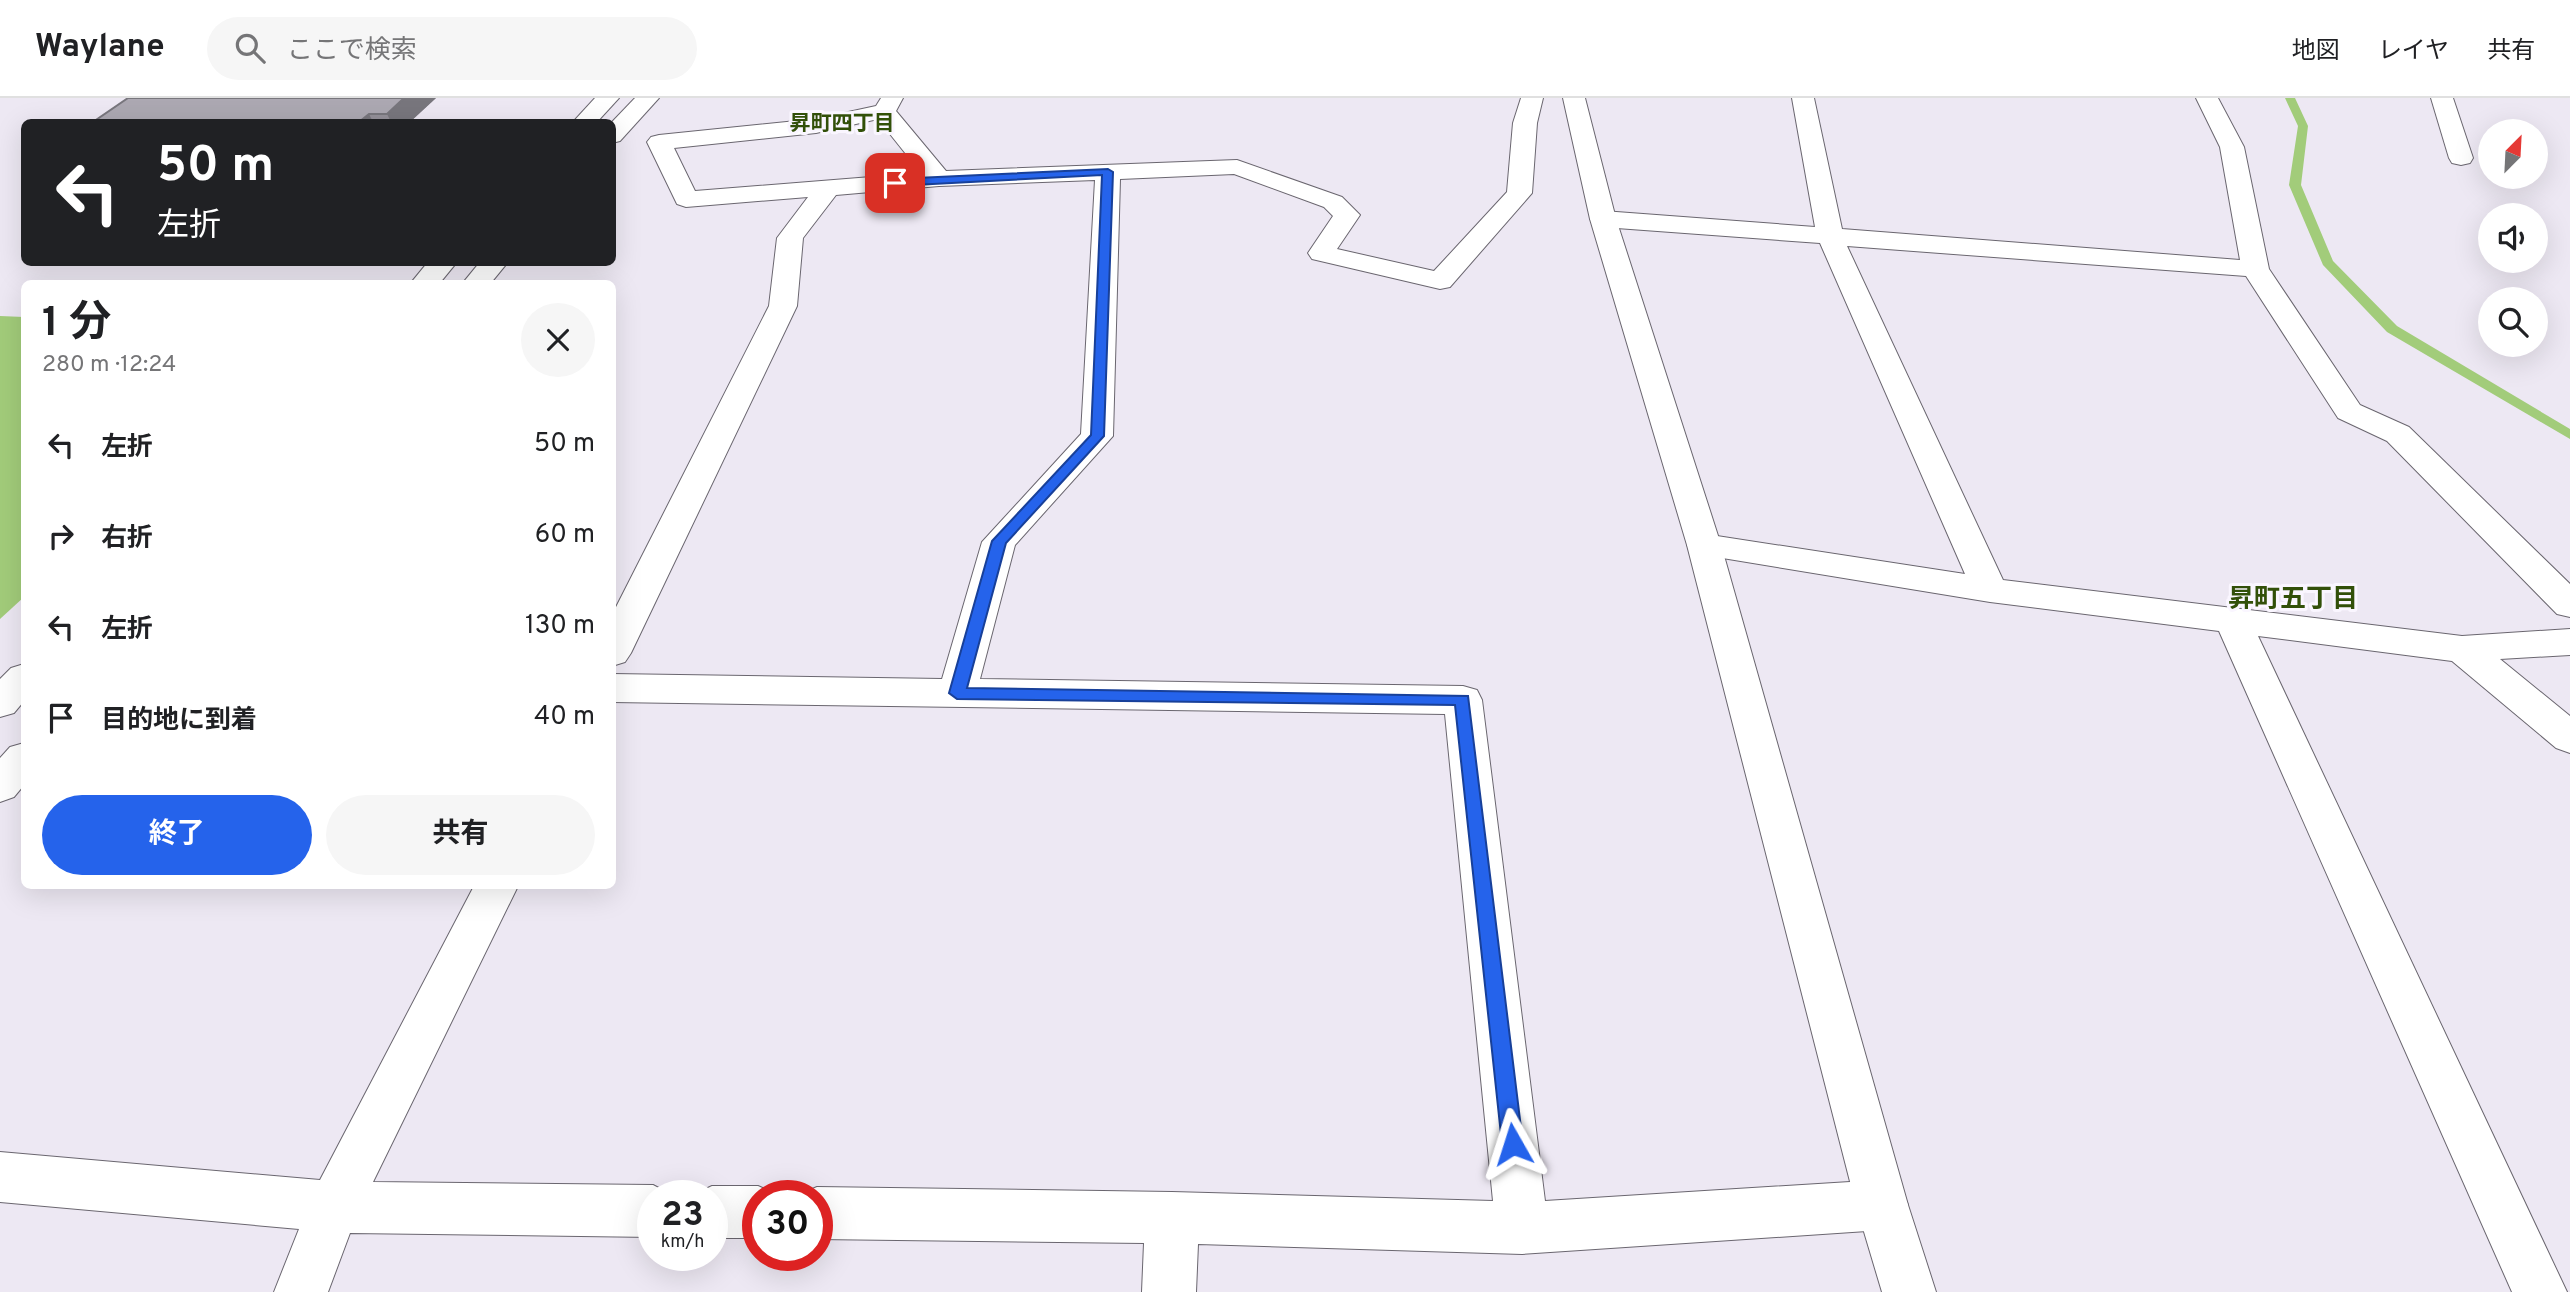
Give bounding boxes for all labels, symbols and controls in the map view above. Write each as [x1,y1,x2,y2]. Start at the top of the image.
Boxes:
search box [207,17,697,80]
text: Waylane [35,27,165,69]
icon: search [231,29,269,67]
text: ここで検索 [287,35,417,68]
text: 地図 [2292,37,2340,67]
text: レイヤ [2378,37,2449,67]
text: 共有 [2487,37,2535,67]
district label: 昇町四丁目 [790,111,895,138]
north arrow [2478,119,2548,189]
map controls [2478,119,2548,357]
text: 50 m [157,137,274,199]
icon: left [42,147,133,238]
pin [865,153,925,213]
icon: arrive [876,164,914,202]
button: sound [2478,203,2548,273]
text: 左折 [157,207,221,247]
button: search [2478,287,2548,357]
text: 1 分 [42,298,111,351]
button: close [521,303,595,377]
text: 280 m · 12:24 [42,351,176,380]
icon: left [42,426,80,464]
text: 50 m [534,428,595,461]
text: 左折 [101,432,153,465]
icon: right [42,517,80,555]
text: 60 m [535,519,595,552]
text: 右折 [101,523,153,556]
district label: 昇町五丁目 [2228,584,2358,617]
icon: left [42,608,80,646]
text: 130 m [525,610,595,643]
text: 左折 [101,614,153,647]
icon: arrive [42,699,80,737]
text: 40 m [534,701,595,734]
text: 目的地に到着 [101,705,257,738]
button: 終了 [42,795,312,875]
button: 共有 [326,795,595,875]
position arrow [1476,1107,1550,1181]
speed limit sign: 30 [742,1180,833,1271]
text: 23 [661,1194,704,1238]
text: km/h [661,1231,704,1254]

